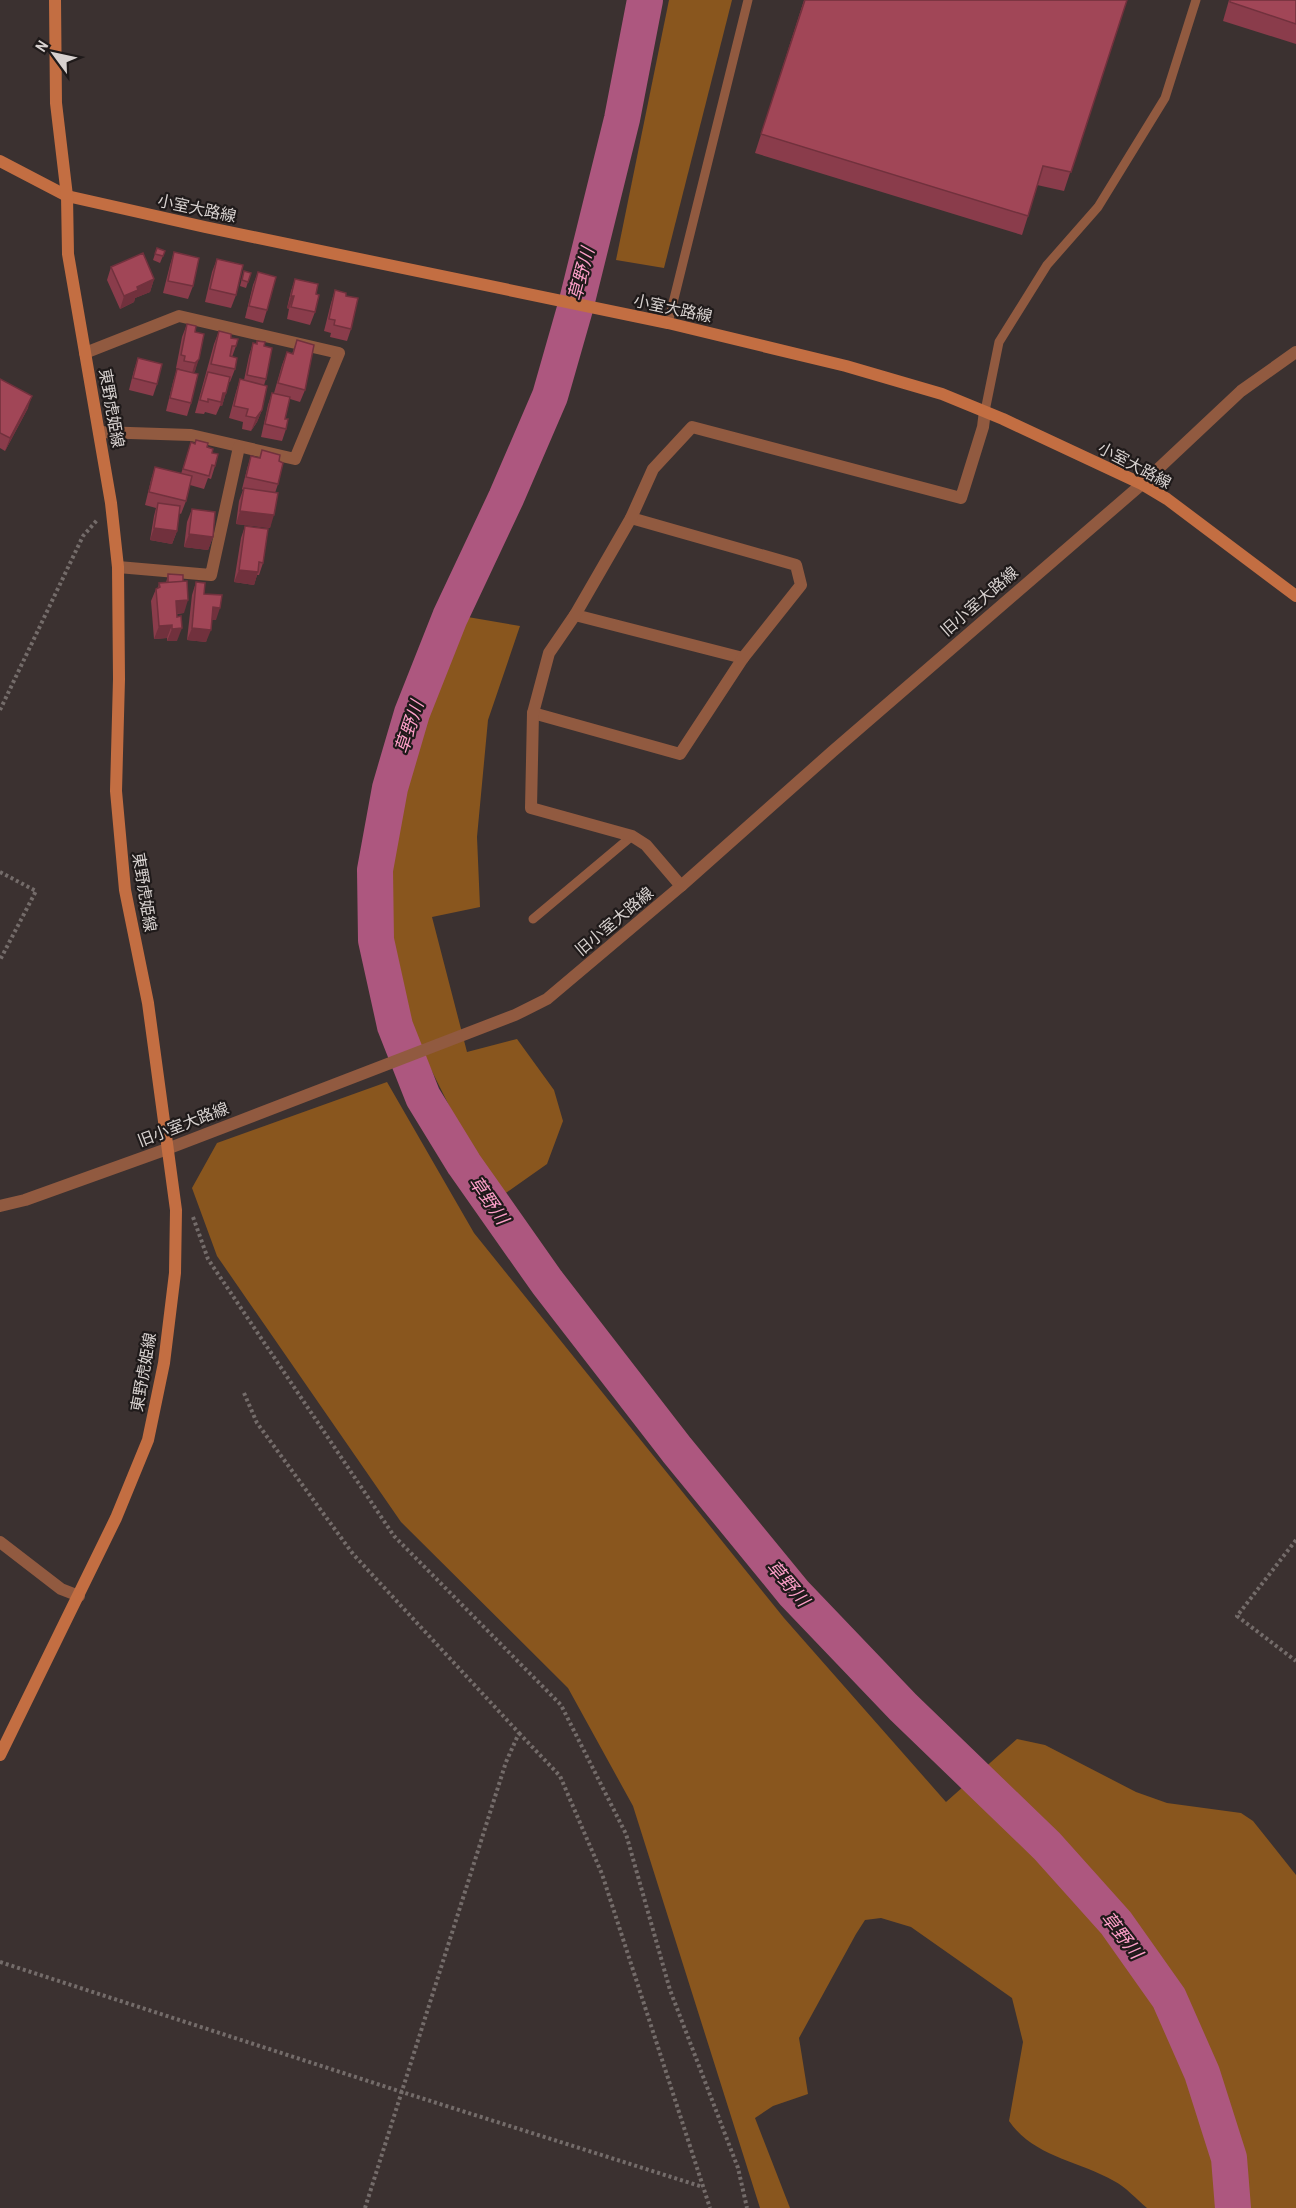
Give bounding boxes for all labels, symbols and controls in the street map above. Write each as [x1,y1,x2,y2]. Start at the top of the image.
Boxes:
north arrow [24,24,84,84]
text: N [30,36,53,56]
street label: 小室大路線 [156,189,238,227]
water label: 草野川 [562,243,601,303]
street label: 小室大路線 [632,289,714,327]
street label: 東野虎姫線 [94,367,130,449]
street label: 小室大路線 [1095,437,1175,493]
street label: 旧小室大路線 [936,561,1022,641]
water label: 草野川 [389,696,430,757]
street label: 東野虎姫線 [128,851,162,933]
street label: 旧小室大路線 [570,882,658,960]
street label: 旧小室大路線 [134,1097,232,1151]
water label: 草野川 [463,1171,516,1231]
street label: 東野虎姫線 [125,1331,161,1413]
water label: 草野川 [761,1554,816,1613]
water label: 草野川 [1096,1906,1150,1966]

